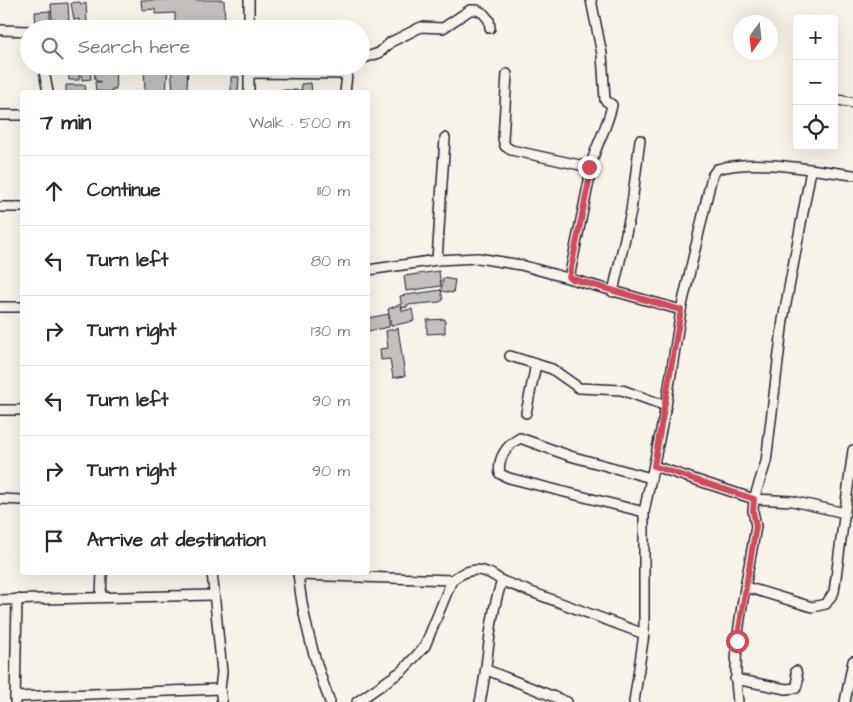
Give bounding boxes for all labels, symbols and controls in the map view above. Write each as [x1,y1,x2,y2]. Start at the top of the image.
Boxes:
north arrow [733,15,778,60]
map controls [793,15,838,150]
button: + [793,15,838,60]
search box [20,20,370,75]
icon: search [38,34,66,62]
text: Search here [78,34,190,61]
button: − [793,60,838,105]
button: locate [793,105,838,150]
text: 7 min [40,108,91,137]
text: Walk · 500 m [249,112,350,134]
route end [578,156,601,179]
icon: ahead [40,177,68,205]
text: Continue [87,177,161,204]
text: 110 m [317,180,350,202]
icon: left [40,247,68,275]
text: Turn left [87,247,168,274]
text: 80 m [311,250,350,272]
icon: right [40,317,68,345]
text: Turn right [87,317,176,344]
text: 130 m [311,320,350,342]
icon: left [40,387,68,415]
text: Turn left [87,387,168,414]
text: 90 m [312,390,350,412]
icon: right [40,457,68,485]
text: Turn right [87,457,176,484]
text: 90 m [312,460,350,482]
icon: arrive [40,527,68,555]
text: Arrive at destination [87,527,266,554]
route start [726,630,749,653]

